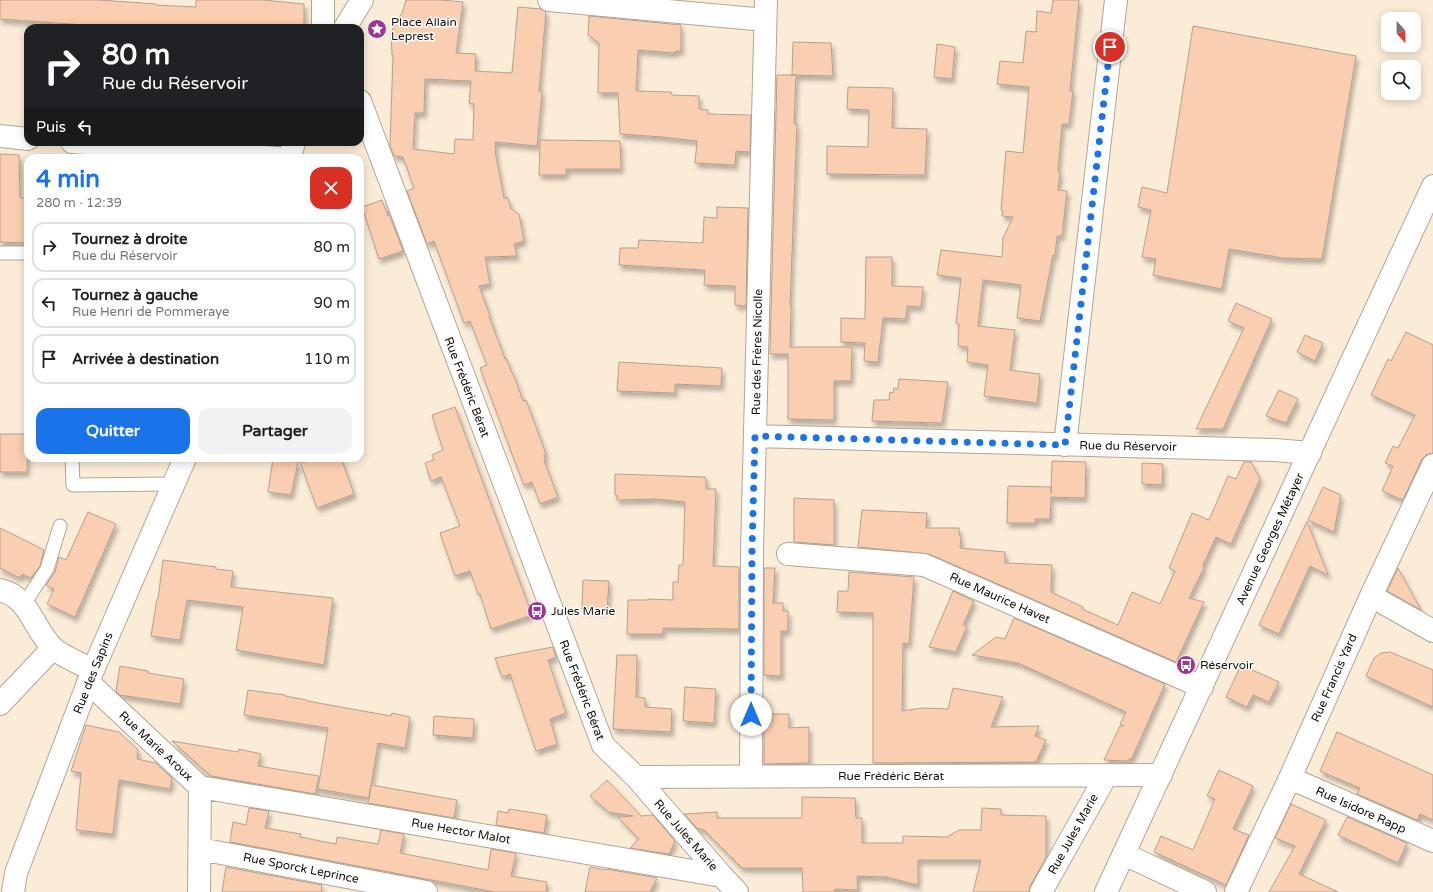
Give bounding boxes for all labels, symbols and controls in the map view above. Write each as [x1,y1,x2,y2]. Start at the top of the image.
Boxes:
north arrow [1381,12,1421,52]
map controls [1381,12,1421,100]
place label: Place Allain Leprest [391,15,457,43]
place icon: Place Allain Leprest [366,18,388,40]
pin [1093,30,1127,64]
icon: arrive [1099,36,1121,58]
text: 80 m [102,38,170,72]
icon: right [36,40,88,92]
button: search [1381,60,1421,100]
text: Rue du Réservoir [102,72,248,94]
icon: left [74,116,96,138]
text: Puis [36,118,66,136]
text: 4 min [36,165,100,194]
button: close [310,167,352,209]
text: 280 m · 12:39 [36,195,122,211]
text: Tournez à droite [72,230,187,248]
icon: right [38,236,60,258]
text: 80 m [313,238,350,256]
text: Rue du Réservoir [72,248,178,264]
text: Tournez à gauche [72,286,198,304]
street label: Rue des Frères Nicolle [749,289,765,415]
icon: left [38,292,60,314]
text: 90 m [313,294,350,312]
text: Rue Henri de Pommeraye [72,304,229,320]
street label: Rue Frédéric Bérat [441,335,493,439]
icon: arrive [38,348,60,370]
text: Arrivée à destination [72,350,219,368]
text: 110 m [304,350,350,368]
button: Quitter [36,408,190,454]
button: Partager [198,408,352,454]
street label: Rue du Réservoir [1079,438,1177,454]
street label: Avenue Georges Métayer [1233,470,1307,607]
street label: Rue Maurice Havet [948,570,1053,627]
bus stop icon: Jules Marie [526,600,548,622]
place label: Jules Marie [551,604,615,618]
street label: Rue des Sapins [70,630,116,716]
street label: Rue Francis Yard [1308,632,1360,724]
street label: Rue Frédéric Bérat [556,638,608,742]
bus stop icon: Réservoir [1175,654,1197,676]
place label: Réservoir [1200,658,1254,672]
position arrow [730,694,772,736]
street label: Rue Marie Aroux [116,708,196,784]
street label: Rue Frédéric Bérat [838,769,945,783]
street label: Rue Isidore Rapp [1314,784,1408,836]
street label: Rue Jules Marie [1045,791,1101,877]
street label: Rue Jules Marie [651,796,721,874]
street label: Rue Hector Malot [410,815,512,847]
street label: Rue Sporck Leprince [242,850,360,886]

